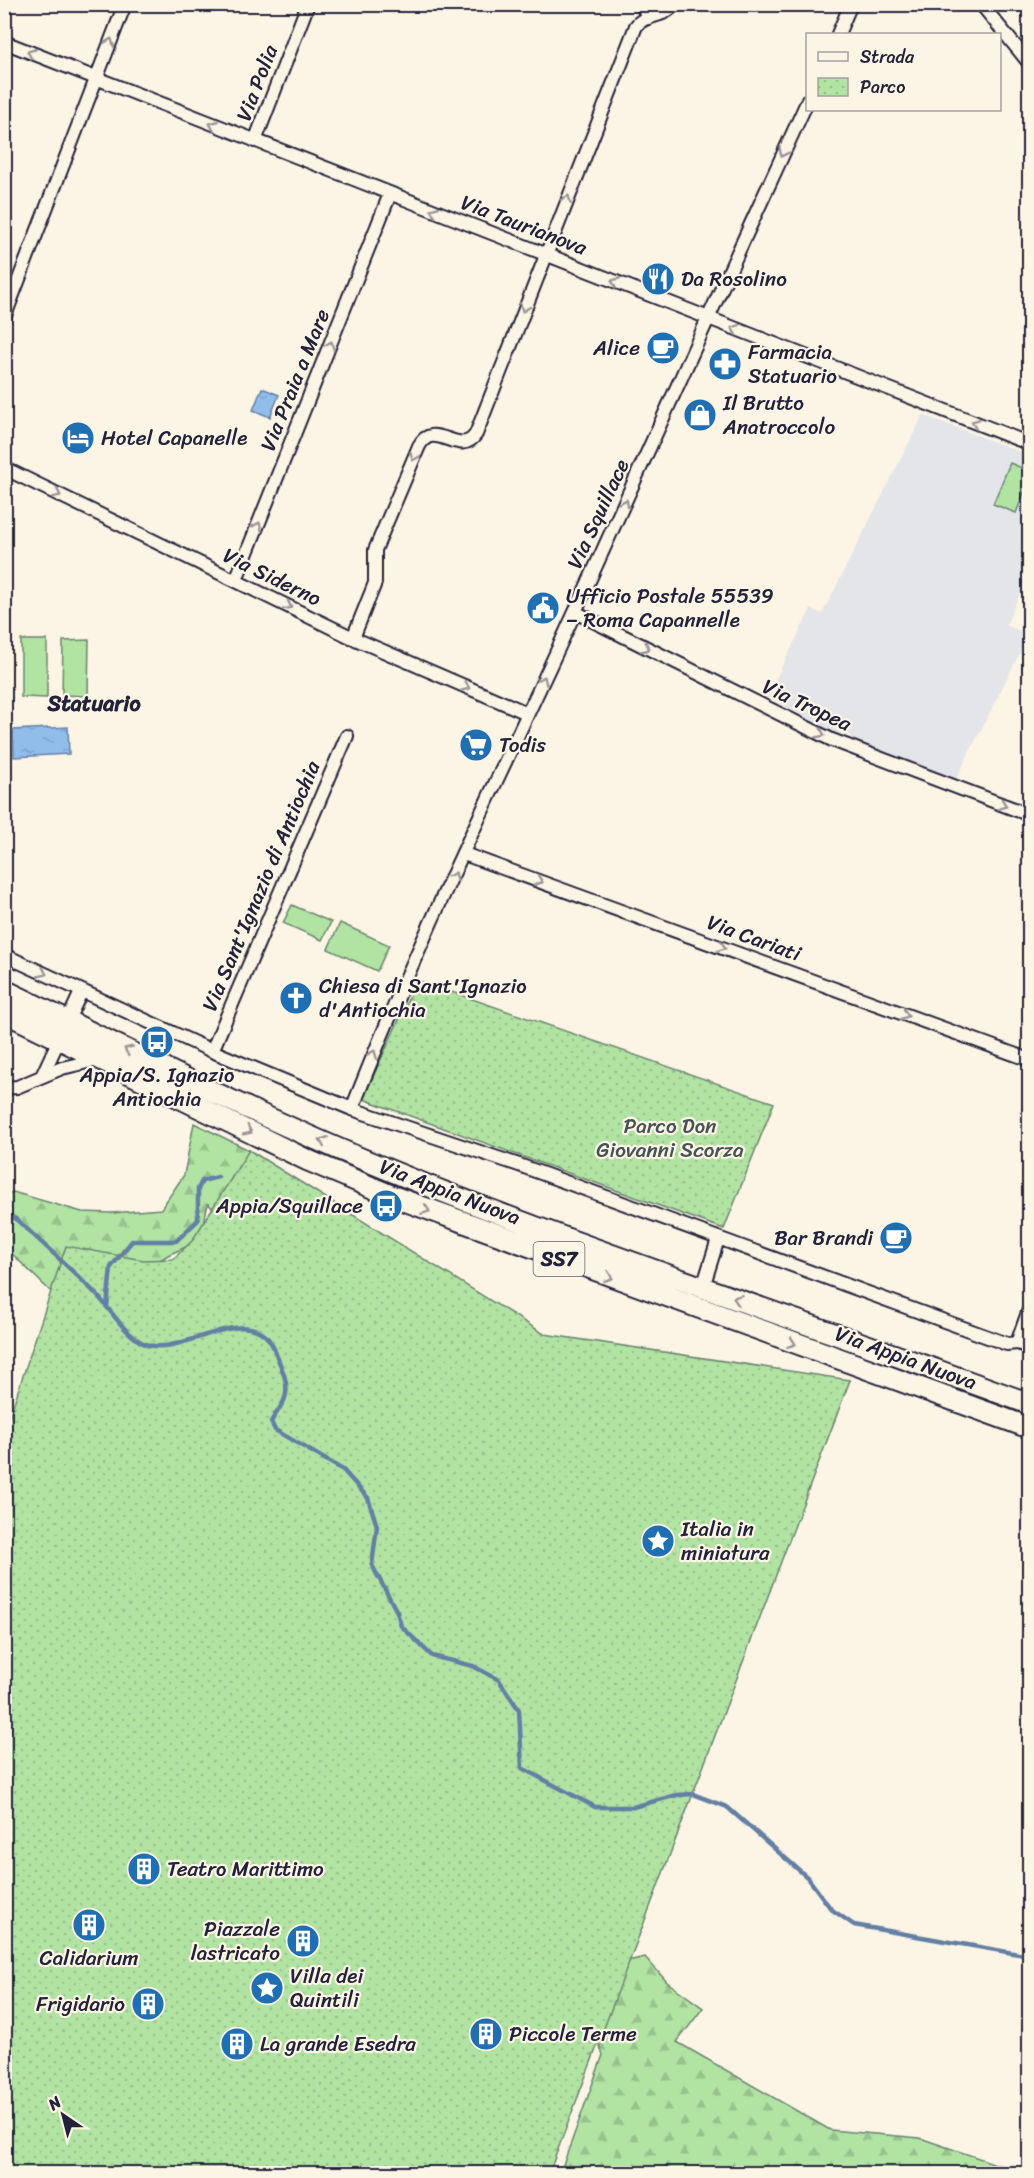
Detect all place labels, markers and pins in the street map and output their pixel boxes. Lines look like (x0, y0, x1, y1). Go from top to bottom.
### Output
place label: Da Rosolino (681, 260, 787, 298)
restaurant icon: Da Rosolino (640, 261, 676, 297)
place label: Alice (592, 329, 640, 367)
cafe icon: Alice (645, 330, 681, 366)
place label: Farmacia Statuario (748, 333, 837, 395)
pharmacy icon: Farmacia Statuario (707, 346, 743, 382)
place label: Il Brutto Anatroccolo (722, 384, 835, 446)
shop icon: Il Brutto Anatroccolo (682, 397, 718, 433)
place label: Hotel Capanelle (101, 419, 247, 457)
hotel icon: Hotel Capanelle (60, 420, 96, 456)
place label: Ufficio Postale 55539 – Roma Capannelle (566, 577, 774, 639)
public building icon: Ufficio Postale 55539 – Roma Capannelle (525, 590, 561, 626)
place label: Todis (499, 726, 546, 764)
supermarket icon: Todis (458, 727, 494, 763)
place label: Chiesa di Sant'Ignazio d'Antiochia (319, 967, 527, 1029)
church icon: Chiesa di Sant'Ignazio d'Antiochia (278, 980, 314, 1016)
bus stop icon: Appia/S. Ignazio Antiochia (139, 1024, 175, 1060)
place label: Appia/S. Ignazio Antiochia (79, 1056, 234, 1118)
place label: Appia/Squillace (215, 1187, 363, 1225)
bus stop icon: Appia/Squillace (368, 1188, 404, 1224)
place label: Bar Brandi (774, 1219, 874, 1257)
cafe icon: Bar Brandi (878, 1220, 914, 1256)
place label: Italia in miniatura (680, 1510, 770, 1572)
place icon: Italia in miniatura (640, 1523, 676, 1559)
place label: Teatro Marittimo (167, 1850, 324, 1888)
building icon: Teatro Marittimo (126, 1851, 162, 1887)
building icon: Calidarium (71, 1907, 107, 1943)
place label: Piazzale lastricato (191, 1910, 280, 1972)
building icon: Piazzale lastricato (285, 1923, 321, 1959)
place label: Calidarium (40, 1939, 138, 1977)
place label: Villa dei Quintili (290, 1957, 364, 2019)
place icon: Villa dei Quintili (249, 1970, 285, 2006)
place label: Frigidario (36, 1985, 125, 2023)
building icon: Frigidario (130, 1986, 166, 2022)
place label: Piccole Terme (509, 2015, 637, 2053)
building icon: Piccole Terme (468, 2016, 504, 2052)
place label: La grande Esedra (260, 2025, 416, 2063)
building icon: La grande Esedra (219, 2026, 255, 2062)

